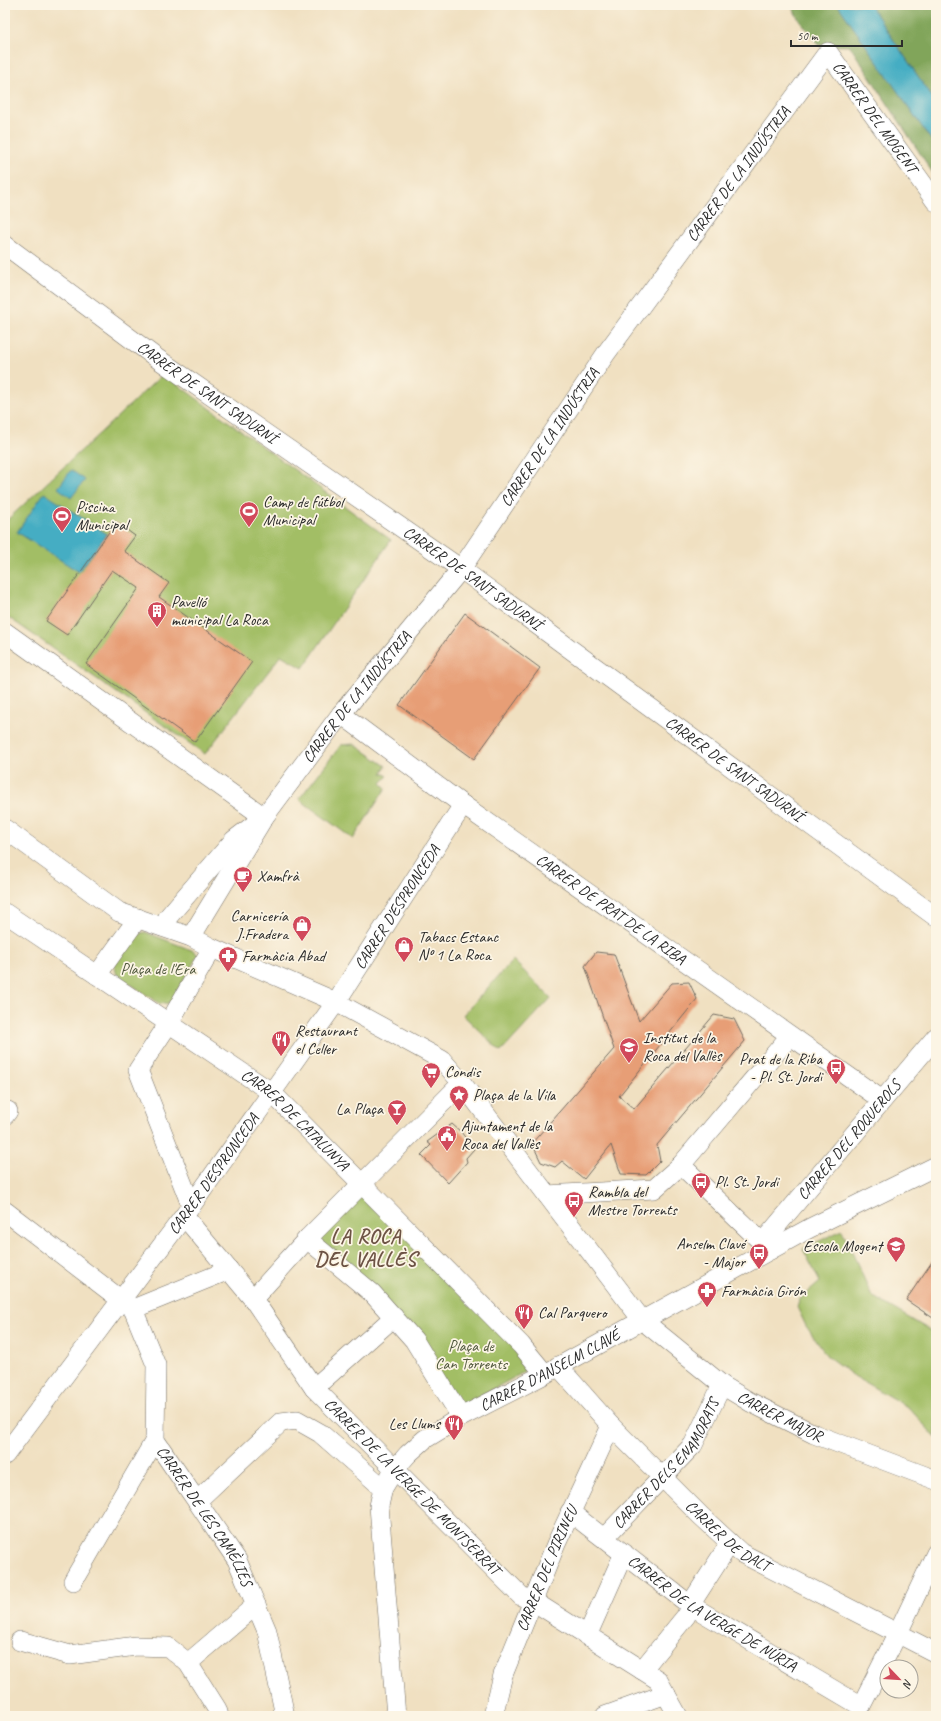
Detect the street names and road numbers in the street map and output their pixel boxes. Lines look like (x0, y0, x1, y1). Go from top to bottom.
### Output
street label: CARRER DEL MOGENT (828, 58, 924, 180)
street label: CARRER DE LA INDÚSTRIA (682, 102, 795, 245)
street label: CARRER DE SANT SADURNÍ (133, 337, 283, 450)
street label: CARRER DE LA INDÚSTRIA (496, 363, 604, 510)
street label: CARRER DE SANT SADURNÍ (399, 522, 548, 637)
street label: CARRER DE LA INDÚSTRIA (298, 627, 416, 767)
street label: CARRER DE SANT SADURNÍ (662, 712, 810, 828)
street label: CARRER D'ESPRONCEDA (350, 841, 445, 973)
street label: CARRER DE PRAT DE LA RIBA (532, 849, 690, 969)
street label: CARRER DE CATALUNYA (237, 1065, 354, 1176)
street label: CARRER DEL ROQUEROLS (793, 1074, 907, 1204)
street label: CARRER D'ESPRONCEDA (164, 1109, 264, 1238)
street label: CARRER D'ANSELM CLAVÉ (477, 1323, 626, 1416)
street label: CARRER MAJOR (734, 1387, 827, 1447)
street label: CARRER DELS ENAMORATS (608, 1393, 725, 1533)
street label: CARRER DE LA VERGE DE MONTSERRAT (320, 1394, 507, 1582)
street label: CARRER DE LES CAMÈLIES (152, 1442, 258, 1591)
street label: CARRER DE DALT (681, 1496, 776, 1578)
street label: CARRER DEL PIRINEU (512, 1500, 583, 1634)
street label: CARRER DE LA VERGE DE NÚRIA (624, 1551, 801, 1676)

